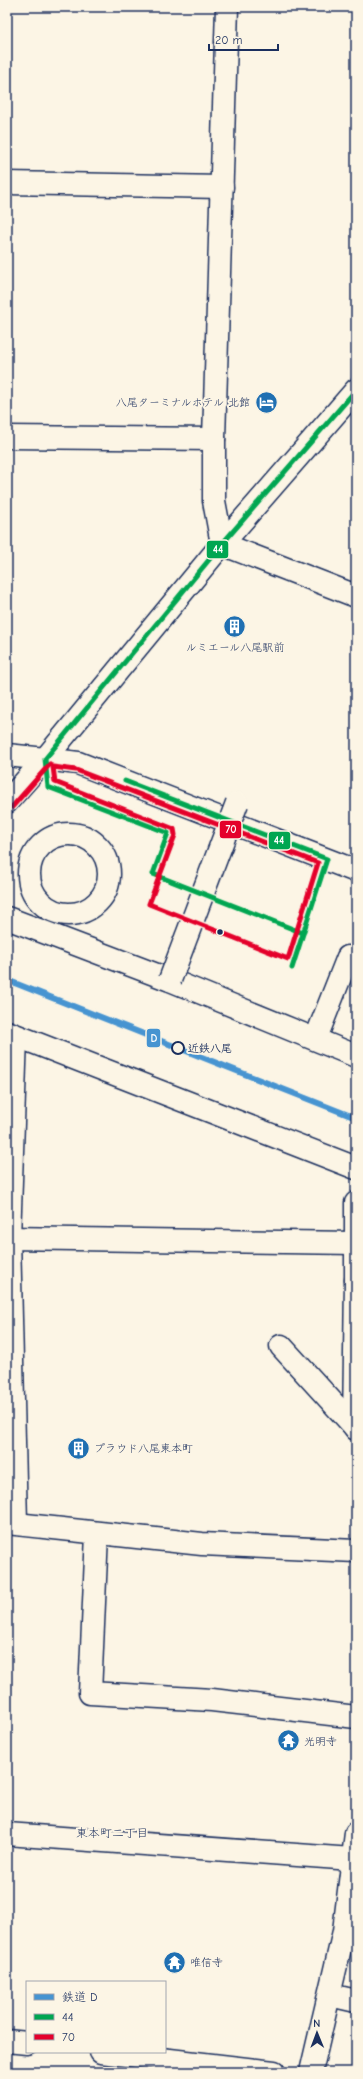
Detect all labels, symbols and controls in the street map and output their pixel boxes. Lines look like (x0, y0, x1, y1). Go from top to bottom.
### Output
scale bar (209, 26, 278, 52)
text: 20 m (215, 33, 243, 47)
hotel icon: 八尾ターミナルホテル 北館 (253, 389, 279, 415)
place label: 八尾ターミナルホテル 北館 (116, 396, 250, 409)
line badge: 44 (206, 540, 229, 559)
text: 44 (213, 543, 223, 556)
building icon: ルミエール八尾駅前 (222, 614, 248, 640)
place label: ルミエール八尾駅前 (186, 641, 284, 654)
line badge: 70 (219, 820, 242, 839)
text: 70 (225, 823, 237, 836)
line badge: 44 (268, 831, 291, 850)
text: 44 (274, 834, 284, 847)
unlabelled marker (215, 927, 225, 937)
line badge: D (146, 1028, 161, 1048)
text: D (151, 1032, 158, 1045)
marker: 近鉄八尾 (171, 1041, 185, 1055)
place label: 近鉄八尾 (188, 1042, 232, 1055)
building icon: プラウド八尾東本町 (65, 1435, 91, 1461)
place label: プラウド八尾東本町 (94, 1442, 193, 1455)
temple icon: 光明寺 (276, 1728, 302, 1754)
place label: 光明寺 (304, 1735, 337, 1748)
district label: 東本町二丁目 (76, 1826, 148, 1840)
temple icon: 唯信寺 (162, 1949, 188, 1975)
place label: 唯信寺 (190, 1956, 223, 1969)
legend (26, 1981, 166, 2053)
text: 鉄道 D (62, 1990, 98, 2004)
text: 44 (62, 2010, 74, 2024)
north arrow (297, 2013, 337, 2053)
text: N (313, 2017, 321, 2030)
text: 70 (62, 2030, 75, 2044)

